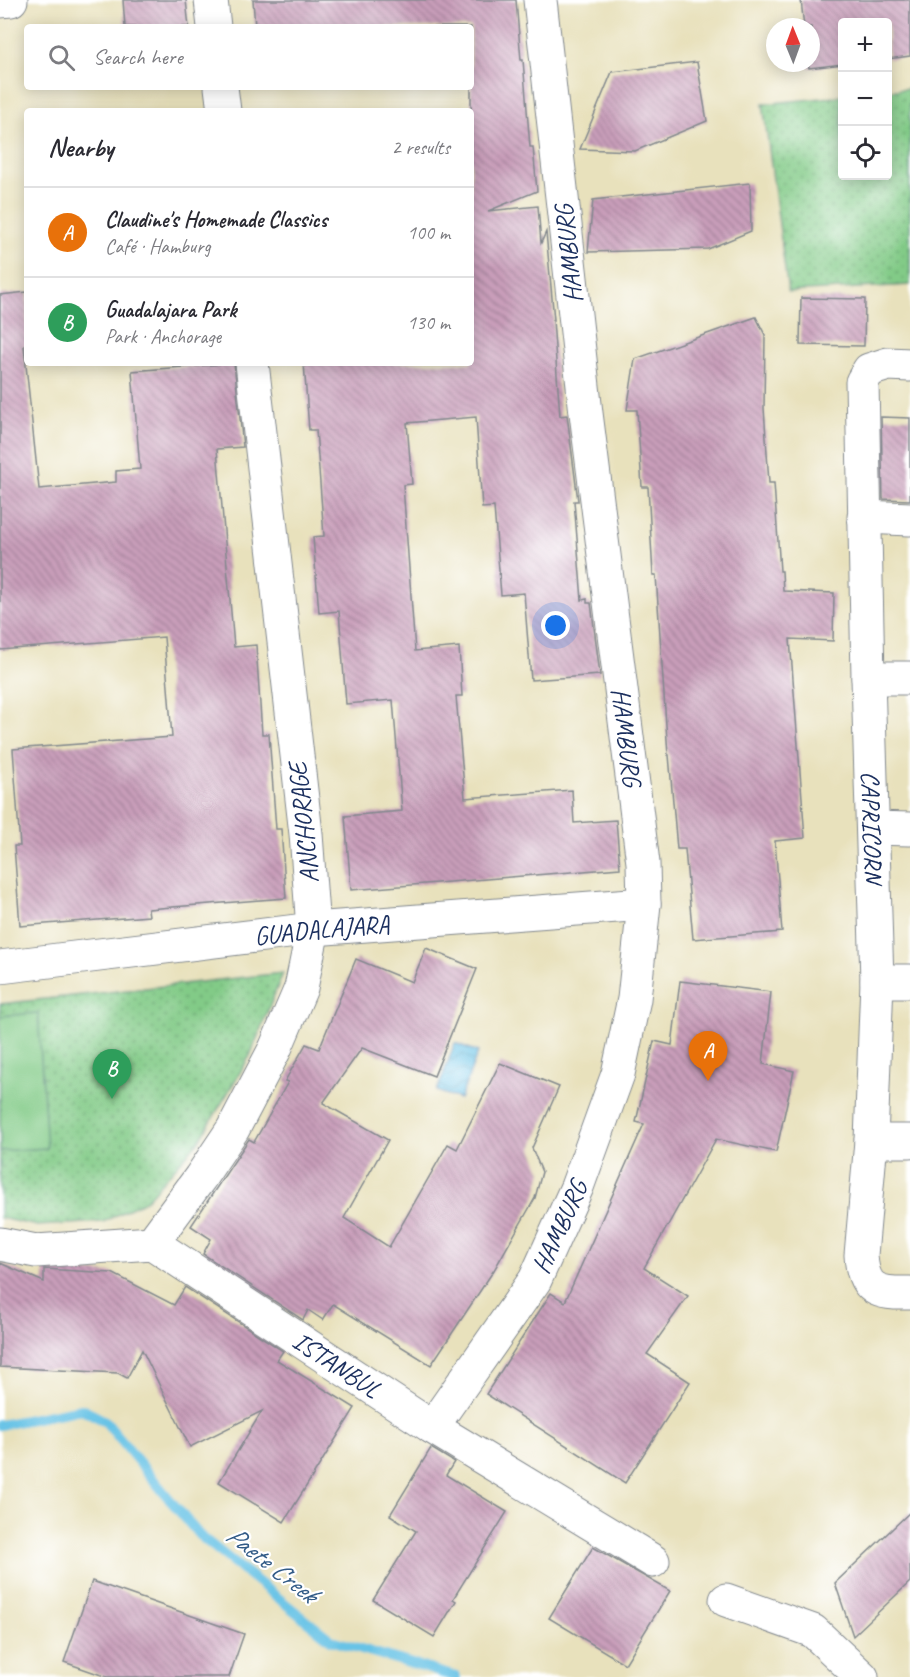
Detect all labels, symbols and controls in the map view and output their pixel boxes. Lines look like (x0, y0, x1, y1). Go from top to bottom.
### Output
north arrow (766, 18, 820, 72)
map controls (838, 18, 892, 180)
button: + (838, 18, 892, 72)
search box (24, 24, 474, 90)
icon: search (45, 41, 78, 74)
text: Search here (93, 43, 183, 71)
button: − (838, 72, 892, 126)
button: locate (838, 126, 892, 180)
text: Nearby (48, 131, 113, 164)
text: 2 results (391, 135, 450, 160)
street label: HAMBURG (547, 200, 590, 305)
text: Claudine's Homemade Classics (105, 206, 327, 234)
text: A (62, 220, 73, 245)
text: 100 m (407, 220, 450, 245)
text: Café · Hamburg (105, 234, 211, 259)
text: Guadalajara Park (105, 296, 236, 324)
text: B (62, 310, 73, 335)
text: 130 m (407, 310, 450, 335)
text: Park · Anchorage (105, 324, 221, 349)
your location (541, 611, 570, 640)
street label: HAMBURG (604, 686, 649, 791)
street label: ANCHORAGE (280, 758, 326, 885)
street label: CAPRICORN (854, 770, 890, 888)
street label: GUADALAJARA (252, 907, 392, 953)
pin: A (688, 1032, 728, 1081)
pin: B (92, 1050, 132, 1099)
street label: HAMBURG (524, 1172, 596, 1279)
street label: ISTANBUL (286, 1324, 387, 1406)
water label: Paete Creek (220, 1518, 328, 1613)

